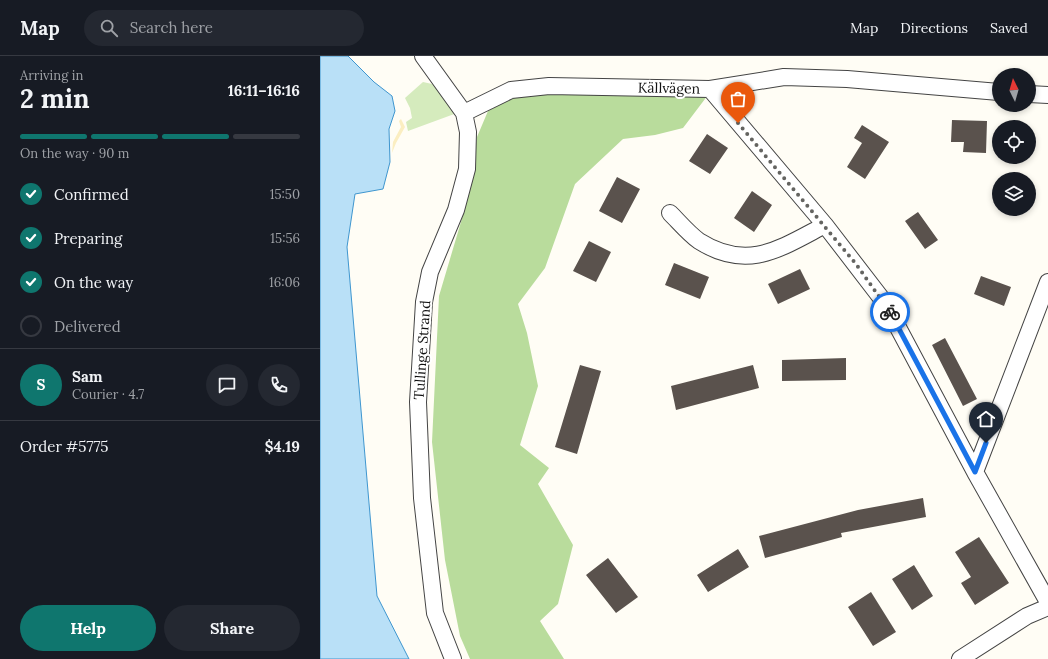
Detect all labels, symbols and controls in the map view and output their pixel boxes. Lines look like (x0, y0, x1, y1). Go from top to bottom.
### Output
search box (84, 10, 364, 46)
text: Map (20, 16, 60, 40)
icon: search (98, 17, 120, 39)
text: Search here (130, 18, 213, 37)
text: Map (850, 19, 878, 37)
text: Directions (900, 19, 968, 37)
text: Saved (990, 19, 1028, 37)
text: Arriving in (20, 67, 83, 84)
north arrow (992, 68, 1036, 112)
map controls (992, 68, 1036, 216)
street label: Källvägen (638, 78, 701, 98)
text: 16:11–16:16 (228, 81, 300, 100)
text: 2 min (20, 82, 90, 115)
pin (721, 82, 755, 123)
icon: bag (727, 88, 749, 110)
button: locate (992, 120, 1036, 164)
text: On the way · 90 m (20, 145, 129, 162)
button: layers (992, 172, 1036, 216)
icon: check (20, 183, 42, 205)
text: Confirmed (54, 185, 129, 204)
text: 15:50 (270, 186, 300, 203)
icon: check (20, 227, 42, 249)
text: Preparing (54, 229, 122, 248)
text: 15:56 (270, 230, 300, 247)
icon: check (20, 271, 42, 293)
text: On the way (54, 273, 133, 292)
text: 16:06 (269, 274, 300, 291)
courier (870, 292, 910, 332)
street label: Tullinge Strand (410, 300, 434, 400)
icon: bike (879, 301, 901, 323)
text: Delivered (54, 317, 121, 336)
button: chat (206, 364, 248, 406)
button: phone (258, 364, 300, 406)
text: Sam (72, 367, 103, 386)
text: S (37, 375, 45, 394)
text: Courier · 4.7 (72, 386, 144, 403)
pin (969, 402, 1003, 443)
icon: home (975, 408, 997, 430)
text: Order #5775 (20, 437, 108, 456)
text: $4.19 (265, 437, 300, 456)
button: Help (20, 605, 156, 651)
button: Share (164, 605, 300, 651)

